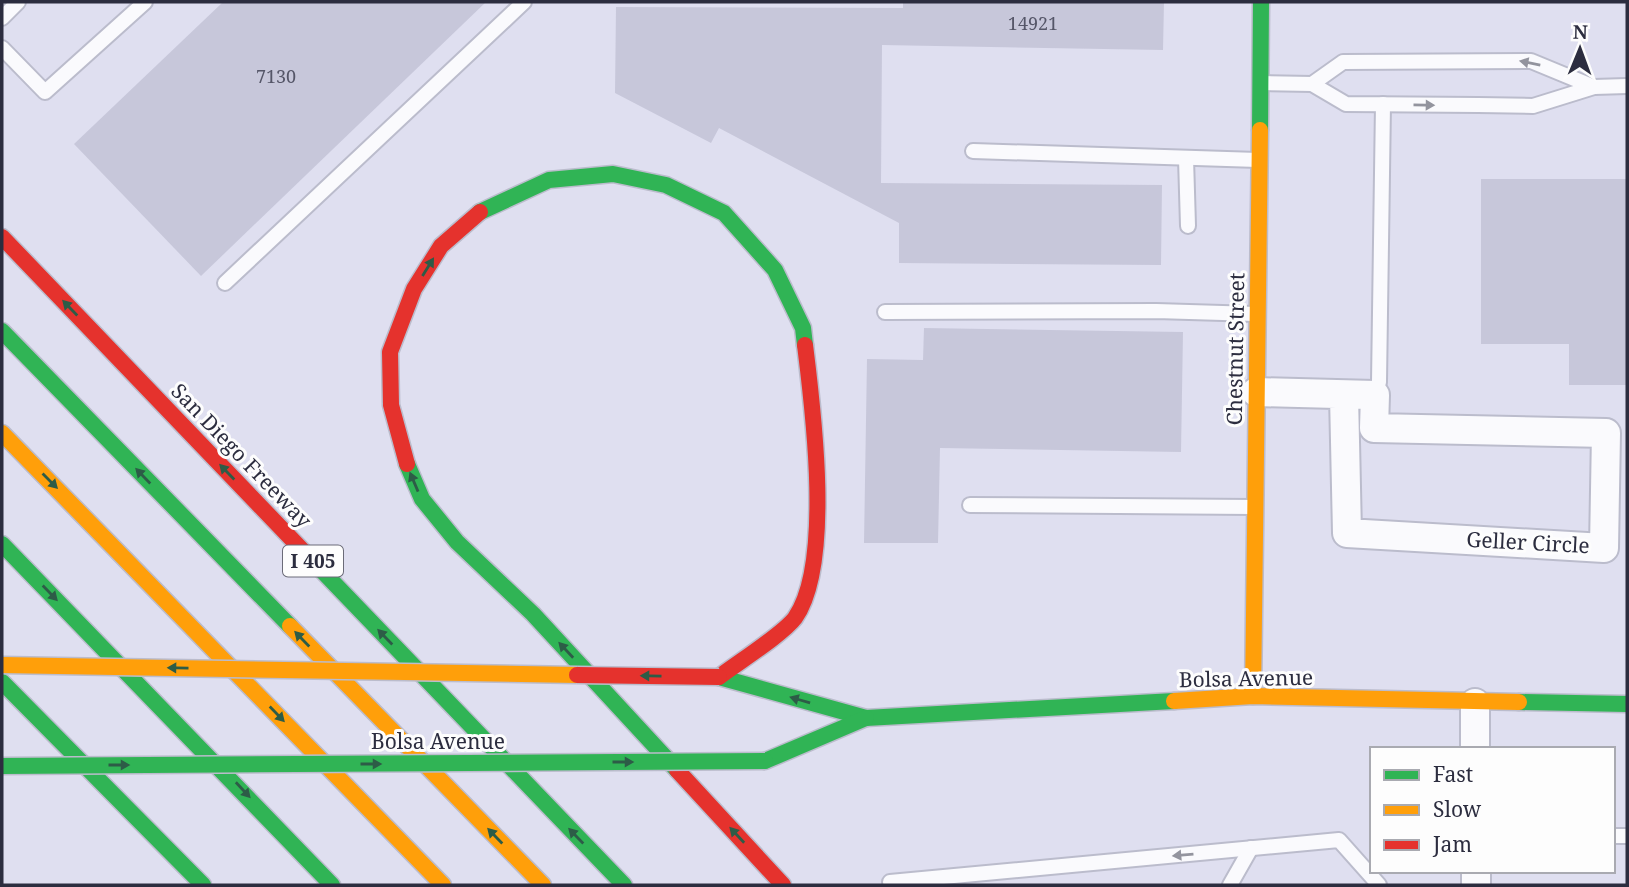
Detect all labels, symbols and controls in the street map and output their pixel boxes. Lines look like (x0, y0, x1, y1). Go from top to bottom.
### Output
house number: 14921 (1008, 11, 1058, 35)
north arrow (1545, 14, 1615, 84)
text: N (1573, 19, 1588, 45)
one-way arrow (1519, 58, 1541, 69)
house number: 7130 (256, 64, 296, 88)
one-way arrow (1413, 99, 1435, 111)
one-way arrow (422, 257, 435, 276)
street label: Chestnut Street (1220, 272, 1250, 426)
one-way arrow (62, 300, 78, 317)
street label: San Diego Freeway (165, 377, 318, 534)
one-way arrow (219, 464, 236, 481)
one-way arrow (135, 468, 151, 485)
one-way arrow (409, 471, 420, 492)
one-way arrow (41, 472, 57, 489)
street label: Geller Circle (1466, 525, 1590, 559)
road number: I 405 (283, 546, 343, 576)
one-way arrow (41, 584, 58, 601)
one-way arrow (376, 628, 393, 645)
one-way arrow (293, 630, 310, 647)
one-way arrow (558, 642, 574, 659)
one-way arrow (167, 662, 189, 674)
street label: Bolsa Avenue (1179, 663, 1313, 693)
one-way arrow (639, 670, 661, 682)
one-way arrow (789, 694, 811, 705)
one-way arrow (269, 705, 285, 722)
street label: Bolsa Avenue (371, 727, 505, 755)
legend (1370, 747, 1615, 873)
one-way arrow (612, 756, 634, 768)
one-way arrow (360, 758, 382, 770)
one-way arrow (108, 759, 130, 771)
text: Fast (1433, 760, 1473, 788)
one-way arrow (235, 781, 251, 799)
text: Slow (1433, 795, 1482, 823)
one-way arrow (729, 827, 745, 844)
one-way arrow (569, 828, 585, 845)
one-way arrow (487, 829, 504, 845)
text: Jam (1432, 830, 1472, 858)
one-way arrow (1172, 849, 1194, 860)

